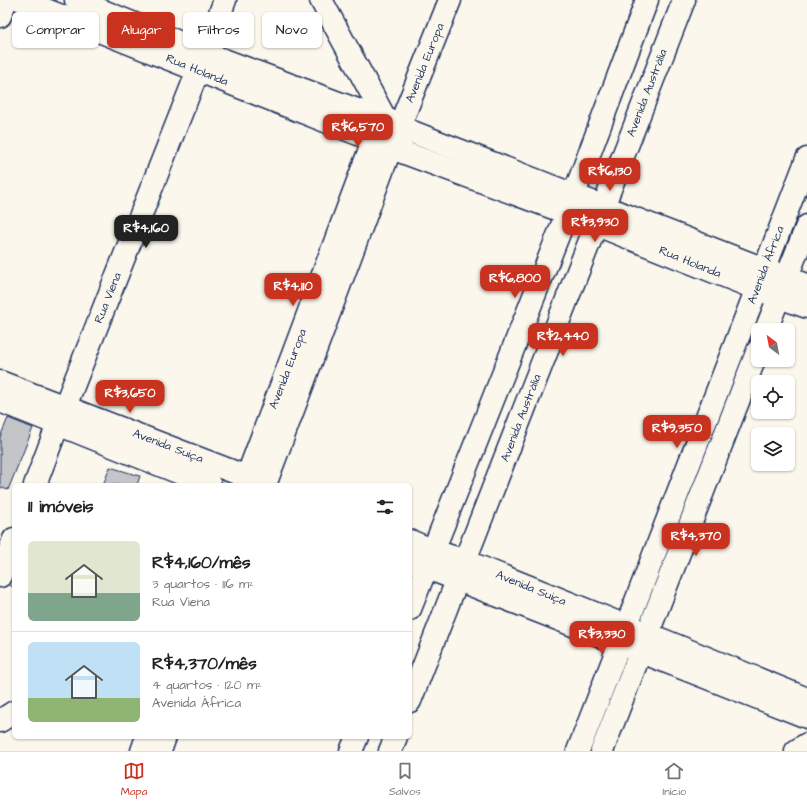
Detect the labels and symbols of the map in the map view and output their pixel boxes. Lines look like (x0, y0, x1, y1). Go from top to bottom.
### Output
street label: Avenida Europa (401, 21, 449, 105)
street label: Avenida Austrália (622, 47, 672, 139)
street label: Rua Holanda (163, 50, 231, 90)
pin: R$6,570 (321, 114, 395, 148)
pin: R$6,130 (573, 158, 647, 192)
pin: R$3,930 (558, 209, 632, 243)
pin: R$4,160 (109, 215, 183, 249)
street label: Avenida África (743, 224, 789, 306)
street label: Rua Holanda (656, 242, 724, 282)
pin: R$6,800 (478, 265, 552, 299)
street label: Rua Viena (90, 270, 126, 326)
pin: R$4,110 (256, 273, 330, 307)
pin: R$2,440 (526, 323, 600, 357)
north arrow (751, 323, 795, 367)
street label: Avenida Europa (265, 326, 311, 412)
street label: Avenida Austrália (496, 372, 546, 464)
pin: R$3,650 (93, 380, 167, 414)
pin: R$9,350 (640, 415, 714, 449)
street label: Avenida Suiça (130, 425, 206, 467)
pin: R$4,370 (659, 523, 733, 557)
street label: Avenida Suiça (493, 566, 569, 610)
pin: R$3,330 (565, 621, 639, 655)

